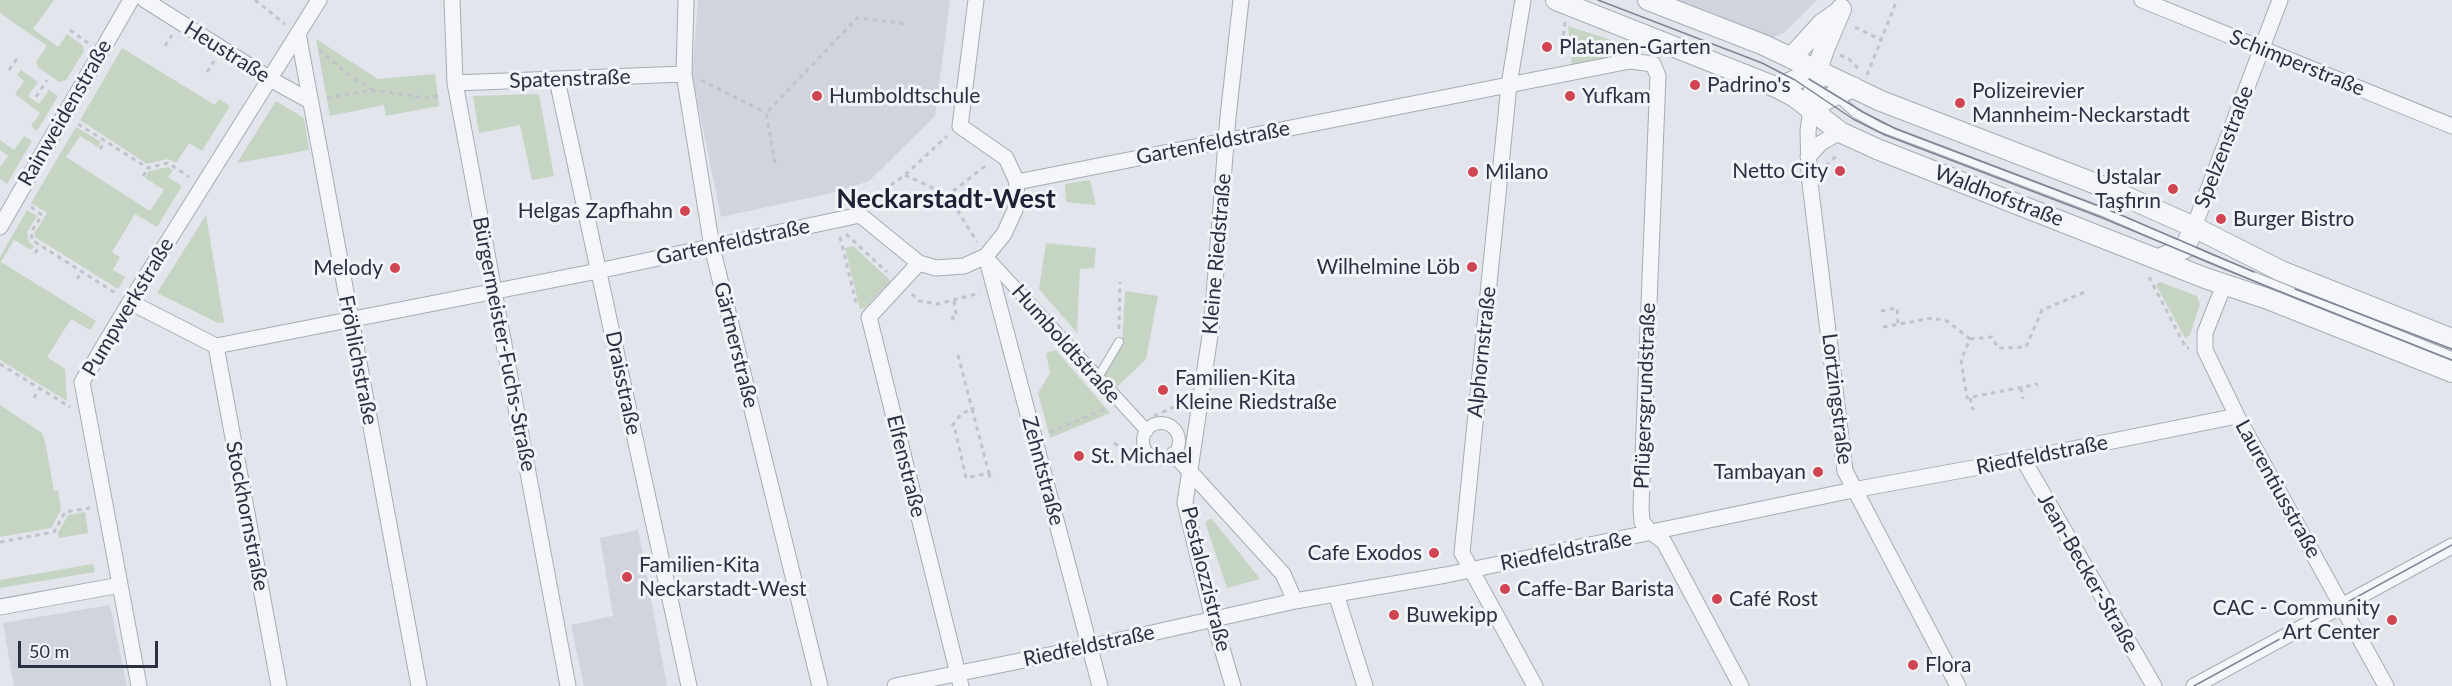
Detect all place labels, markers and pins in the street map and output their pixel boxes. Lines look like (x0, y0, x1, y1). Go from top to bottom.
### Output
place label: Platanen-Garten (1559, 34, 1711, 60)
marker: Platanen-Garten (1540, 40, 1554, 54)
place label: Padrino's (1707, 72, 1791, 98)
marker: Padrino's (1688, 78, 1702, 92)
place label: Polizeirevier Mannheim-Neckarstadt (1972, 78, 2190, 128)
place label: Humboldtschule (829, 83, 980, 109)
place label: Yufkam (1582, 83, 1651, 109)
marker: Humboldtschule (810, 89, 824, 103)
marker: Yufkam (1563, 89, 1577, 103)
marker: Polizeirevier Mannheim-Neckarstadt (1953, 96, 1967, 110)
place label: Netto City (1732, 158, 1828, 184)
place label: Milano (1485, 159, 1548, 185)
marker: Netto City (1833, 164, 1847, 178)
place label: Ustalar Taşfırın (2095, 164, 2161, 214)
marker: Milano (1466, 165, 1480, 179)
marker: Ustalar Taşfırın (2166, 182, 2180, 196)
place label: Helgas Zapfhahn (518, 198, 673, 224)
marker: Helgas Zapfhahn (678, 204, 692, 218)
place label: Burger Bistro (2233, 206, 2354, 232)
marker: Burger Bistro (2214, 212, 2228, 226)
place label: Wilhelmine Löb (1316, 254, 1460, 280)
place label: Melody (313, 255, 383, 281)
marker: Wilhelmine Löb (1465, 260, 1479, 274)
marker: Melody (388, 261, 402, 275)
place label: Familien-Kita Kleine Riedstraße (1175, 365, 1337, 415)
marker: Familien-Kita Kleine Riedstraße (1156, 383, 1170, 397)
place label: St. Michael (1091, 443, 1192, 469)
marker: St. Michael (1072, 449, 1086, 463)
place label: Tambayan (1714, 459, 1806, 485)
marker: Tambayan (1811, 465, 1825, 479)
place label: Cafe Exodos (1307, 540, 1422, 566)
marker: Cafe Exodos (1427, 546, 1441, 560)
place label: Familien-Kita Neckarstadt-West (639, 552, 807, 602)
marker: Familien-Kita Neckarstadt-West (620, 570, 634, 584)
place label: Caffe-Bar Barista (1517, 576, 1674, 602)
marker: Caffe-Bar Barista (1498, 582, 1512, 596)
place label: Café Rost (1729, 586, 1818, 612)
marker: Café Rost (1710, 592, 1724, 606)
place label: CAC - Community Art Center (2212, 595, 2380, 645)
place label: Buwekipp (1406, 602, 1498, 628)
marker: Buwekipp (1387, 608, 1401, 622)
marker: CAC - Community Art Center (2385, 613, 2399, 627)
place label: Flora (1925, 652, 1971, 678)
marker: Flora (1906, 658, 1920, 672)

